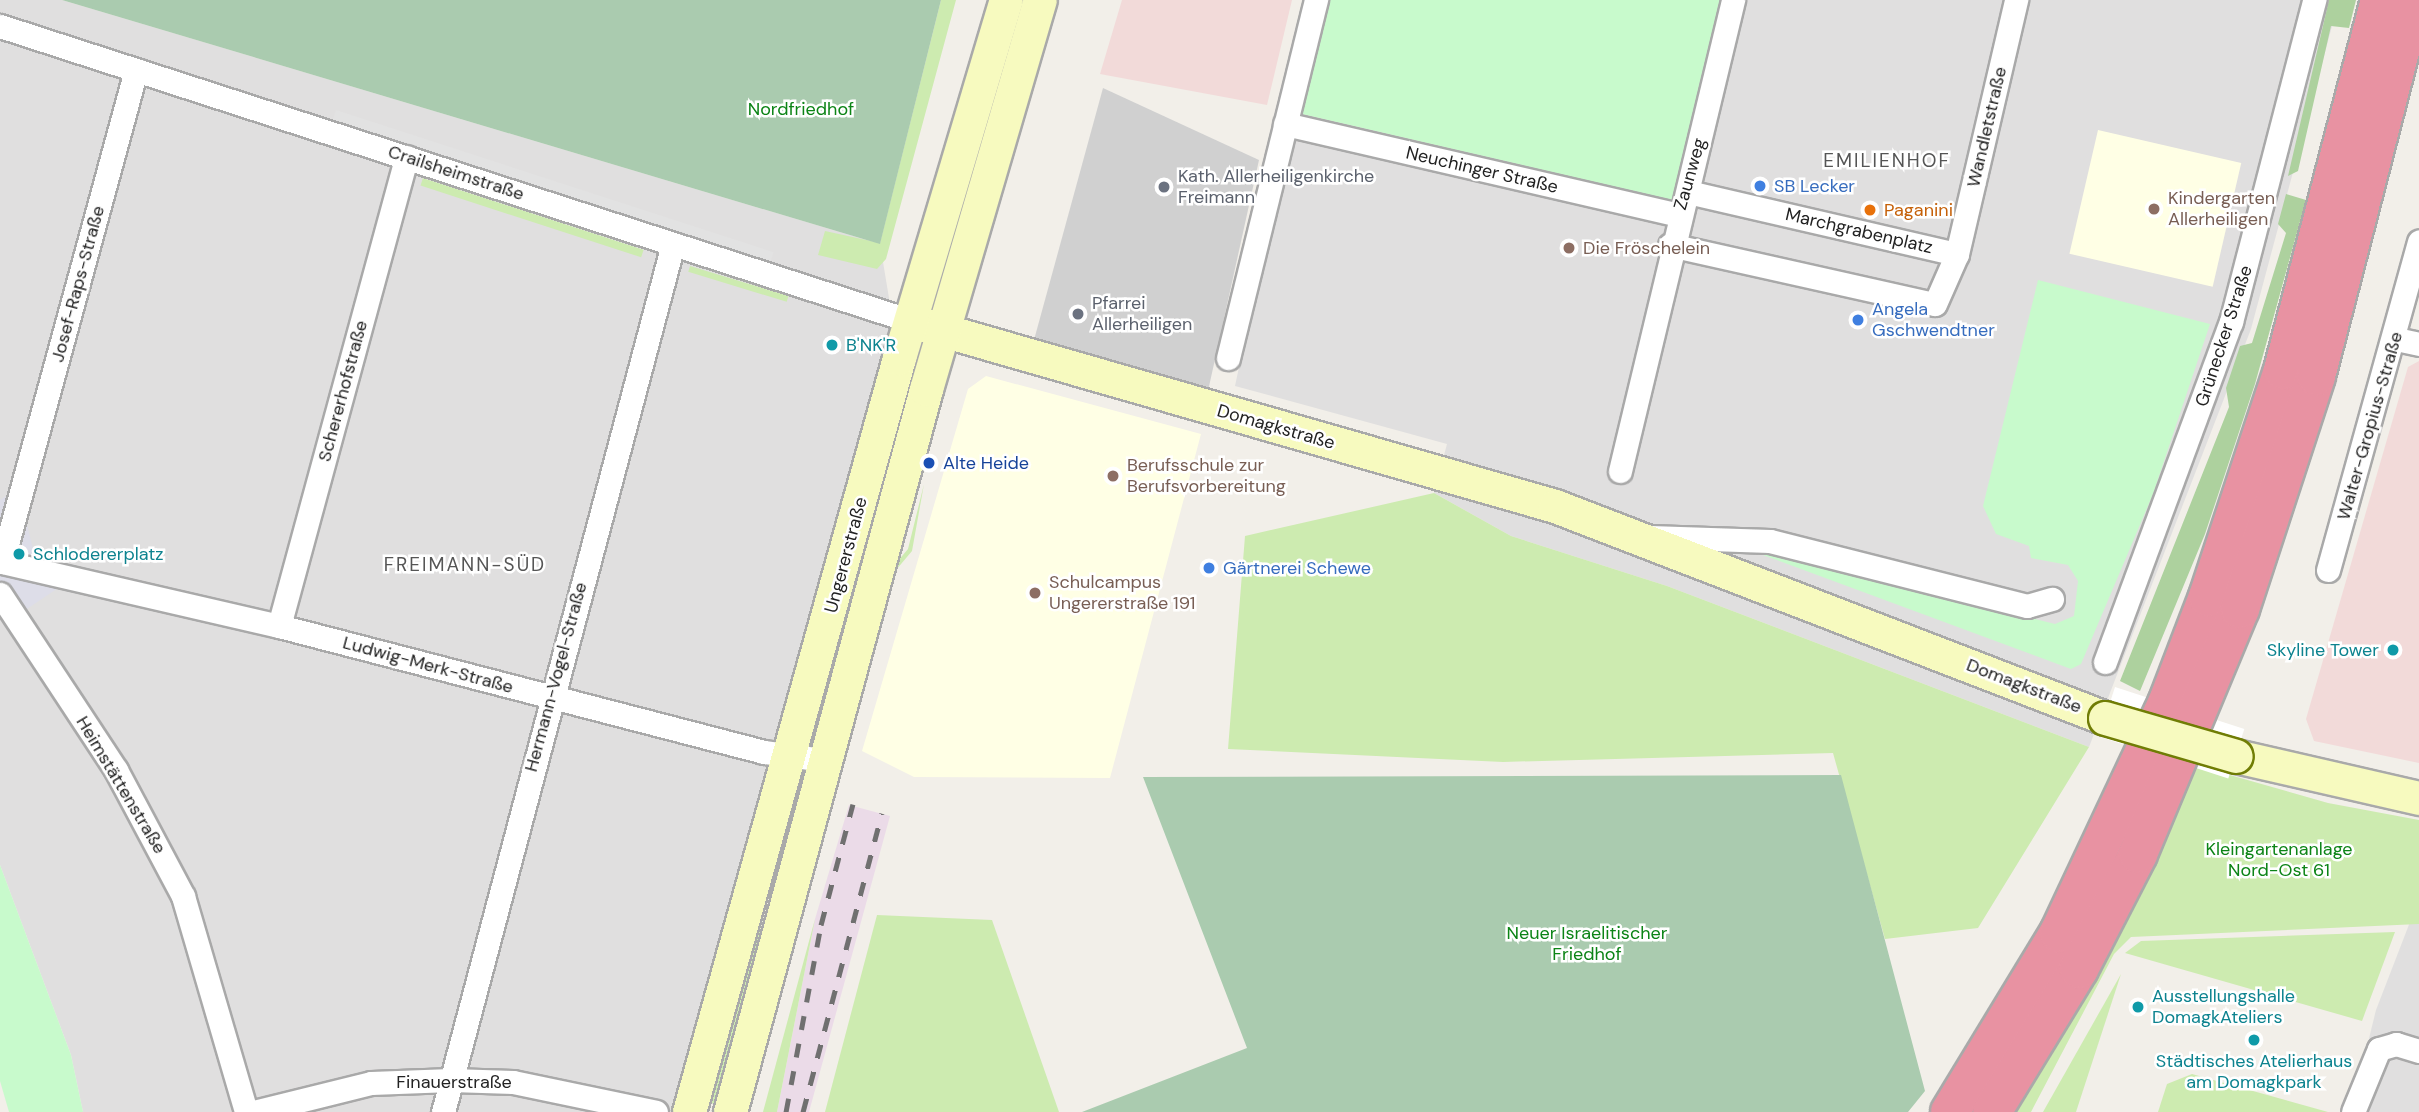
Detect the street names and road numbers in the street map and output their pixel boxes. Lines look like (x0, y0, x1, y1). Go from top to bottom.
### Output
street label: Wandletstraße (1963, 65, 2011, 189)
street label: Zaunweg (1669, 136, 1711, 212)
street label: Crailsheimstraße (385, 141, 527, 205)
street label: Neuchinger Straße (1404, 142, 1560, 198)
street label: Josef-Raps-Straße (47, 203, 109, 365)
street label: Marchgrabenplatz (1783, 204, 1935, 258)
street label: Grünecker Straße (2191, 263, 2257, 409)
street label: Schererhofstraße (314, 318, 372, 464)
street label: Walter-Gropius-Straße (2333, 329, 2407, 523)
street label: Domagkstraße (1215, 400, 1337, 454)
street label: Ungererstraße (820, 495, 872, 615)
street label: Hermann-Vogel-Straße (520, 580, 592, 774)
street label: Ludwig-Merk-Straße (340, 632, 516, 698)
street label: Domagkstraße (1963, 654, 2085, 718)
street label: Heimstättenstraße (71, 712, 171, 858)
street label: Finauerstraße (396, 1071, 512, 1093)

